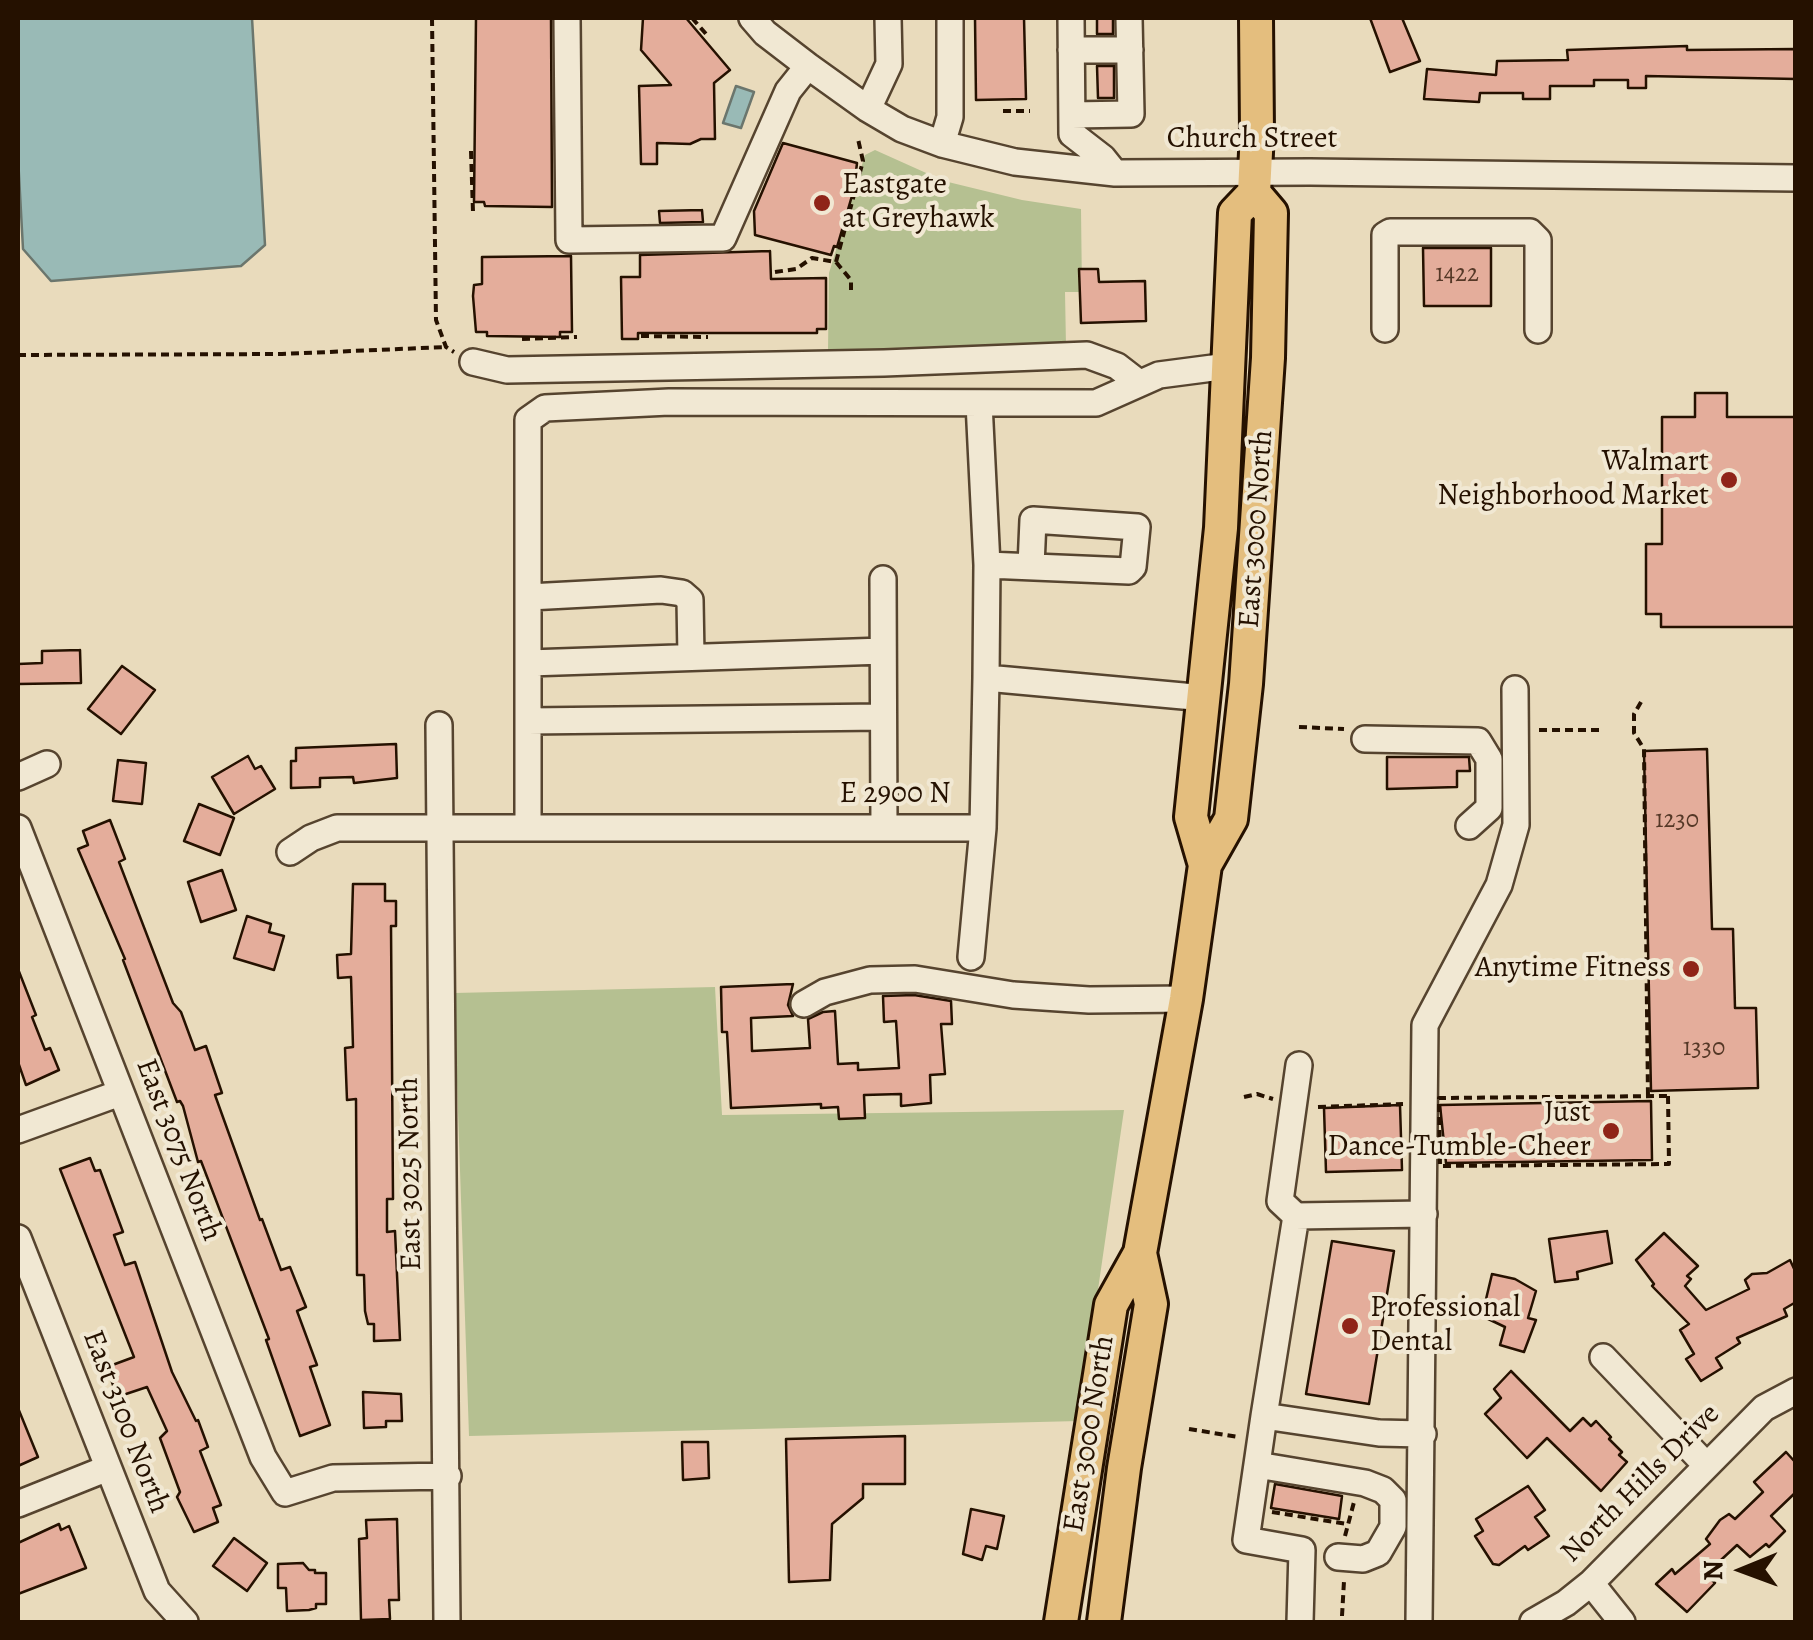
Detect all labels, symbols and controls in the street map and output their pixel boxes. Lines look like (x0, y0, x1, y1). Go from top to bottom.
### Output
street label: Church Street (1167, 122, 1337, 158)
place label: Eastgate at Greyhawk (842, 168, 995, 238)
marker: Eastgate at Greyhawk (811, 192, 833, 214)
house number: 1422 (1435, 260, 1479, 290)
street label: East 3000 North (1232, 429, 1282, 629)
place label: Walmart Neighborhood Market (1437, 445, 1709, 516)
marker: Walmart Neighborhood Market (1718, 469, 1740, 491)
street label: E 2900 N (839, 777, 951, 813)
house number: 1230 (1655, 806, 1699, 836)
place label: Anytime Fitness (1475, 951, 1671, 987)
marker: Anytime Fitness (1680, 958, 1702, 980)
house number: 1330 (1683, 1034, 1725, 1064)
street label: East 3075 North (127, 1054, 229, 1246)
street label: East 3025 North (391, 1077, 431, 1271)
place label: Just Dance-Tumble-Cheer (1327, 1096, 1591, 1166)
marker: Just Dance-Tumble-Cheer (1600, 1120, 1622, 1142)
place label: Professional Dental (1370, 1291, 1520, 1362)
marker: Professional Dental (1339, 1315, 1361, 1337)
street label: East 3100 North (74, 1325, 176, 1519)
street label: East 3000 North (1057, 1333, 1123, 1535)
street label: North Hills Drive (1554, 1397, 1728, 1571)
north arrow (1693, 1520, 1793, 1620)

